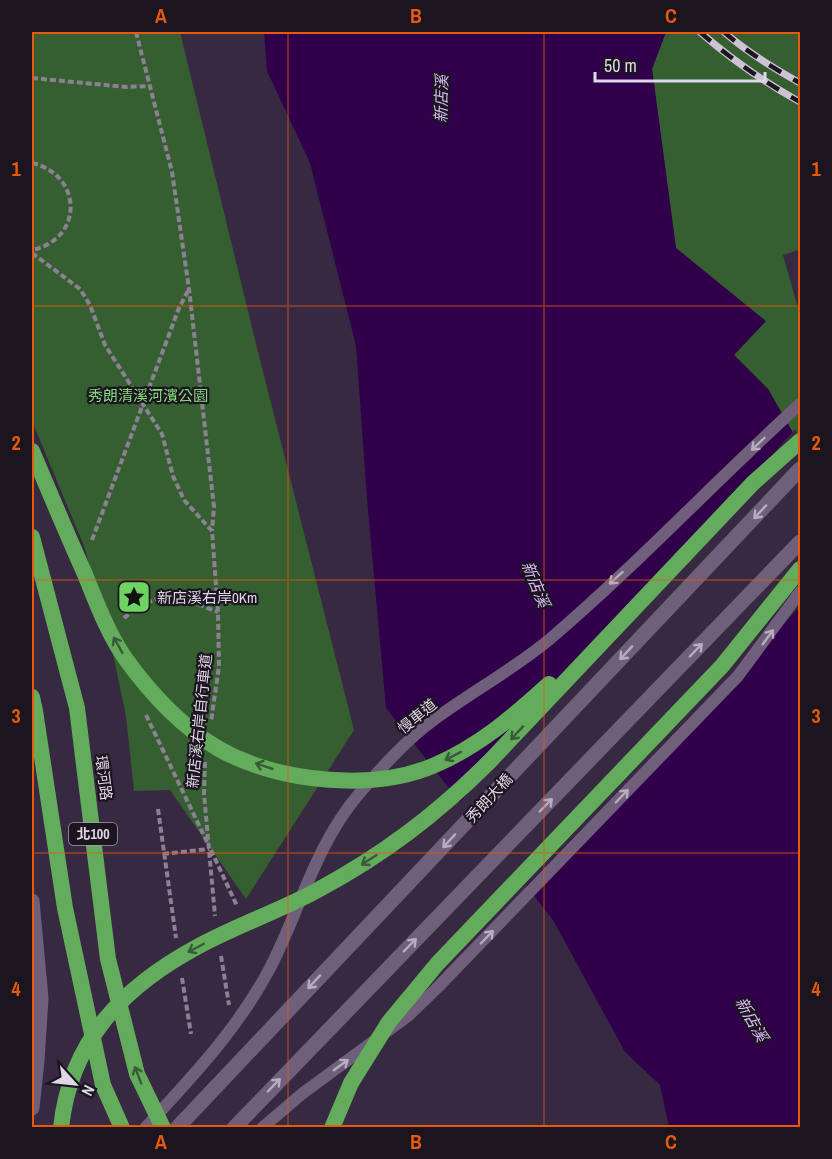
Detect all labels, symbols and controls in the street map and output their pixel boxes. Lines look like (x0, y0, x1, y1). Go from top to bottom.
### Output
text: A (155, 2, 167, 29)
text: B (410, 2, 422, 29)
text: C (665, 2, 677, 29)
scale bar (595, 45, 764, 83)
text: 50 m (604, 53, 637, 78)
water label: 新店溪 (430, 73, 452, 123)
text: 1 (11, 155, 21, 182)
text: 1 (811, 155, 821, 182)
park label: 秀朗清溪河濱公園 (88, 385, 208, 406)
text: 2 (11, 429, 21, 456)
text: 2 (811, 429, 821, 456)
one-way arrow (751, 437, 766, 451)
one-way arrow (753, 504, 767, 519)
water label: 新店溪 (517, 558, 556, 612)
one-way arrow (609, 571, 624, 585)
place icon: 新店溪右岸0Km (116, 579, 152, 615)
place label: 新店溪右岸0Km (157, 587, 257, 608)
one-way arrow (762, 630, 774, 646)
one-way arrow (112, 636, 123, 654)
one-way arrow (688, 643, 702, 658)
one-way arrow (619, 646, 633, 661)
street label: 新店溪右岸自行車道 (182, 653, 216, 789)
street label: 慢車道 (393, 694, 441, 738)
text: 3 (11, 702, 21, 729)
text: 3 (811, 702, 821, 729)
one-way arrow (510, 725, 524, 740)
one-way arrow (445, 751, 463, 762)
street label: 環河路 (91, 754, 117, 802)
one-way arrow (255, 760, 274, 771)
street label: 秀朗大橋 (461, 769, 517, 827)
one-way arrow (615, 789, 629, 804)
one-way arrow (538, 798, 553, 813)
road number: 北100 (69, 823, 117, 845)
one-way arrow (441, 833, 456, 848)
one-way arrow (362, 854, 378, 866)
one-way arrow (480, 929, 494, 944)
one-way arrow (403, 938, 417, 953)
one-way arrow (188, 942, 205, 954)
one-way arrow (308, 974, 322, 989)
text: 4 (11, 975, 21, 1002)
text: 4 (811, 975, 821, 1002)
water label: 新店溪 (731, 993, 774, 1047)
north arrow (45, 1054, 105, 1114)
one-way arrow (333, 1059, 349, 1071)
one-way arrow (132, 1066, 143, 1084)
one-way arrow (267, 1078, 282, 1093)
text: N (76, 1082, 100, 1100)
text: A (155, 1128, 167, 1155)
text: B (410, 1128, 422, 1155)
text: C (665, 1128, 677, 1155)

